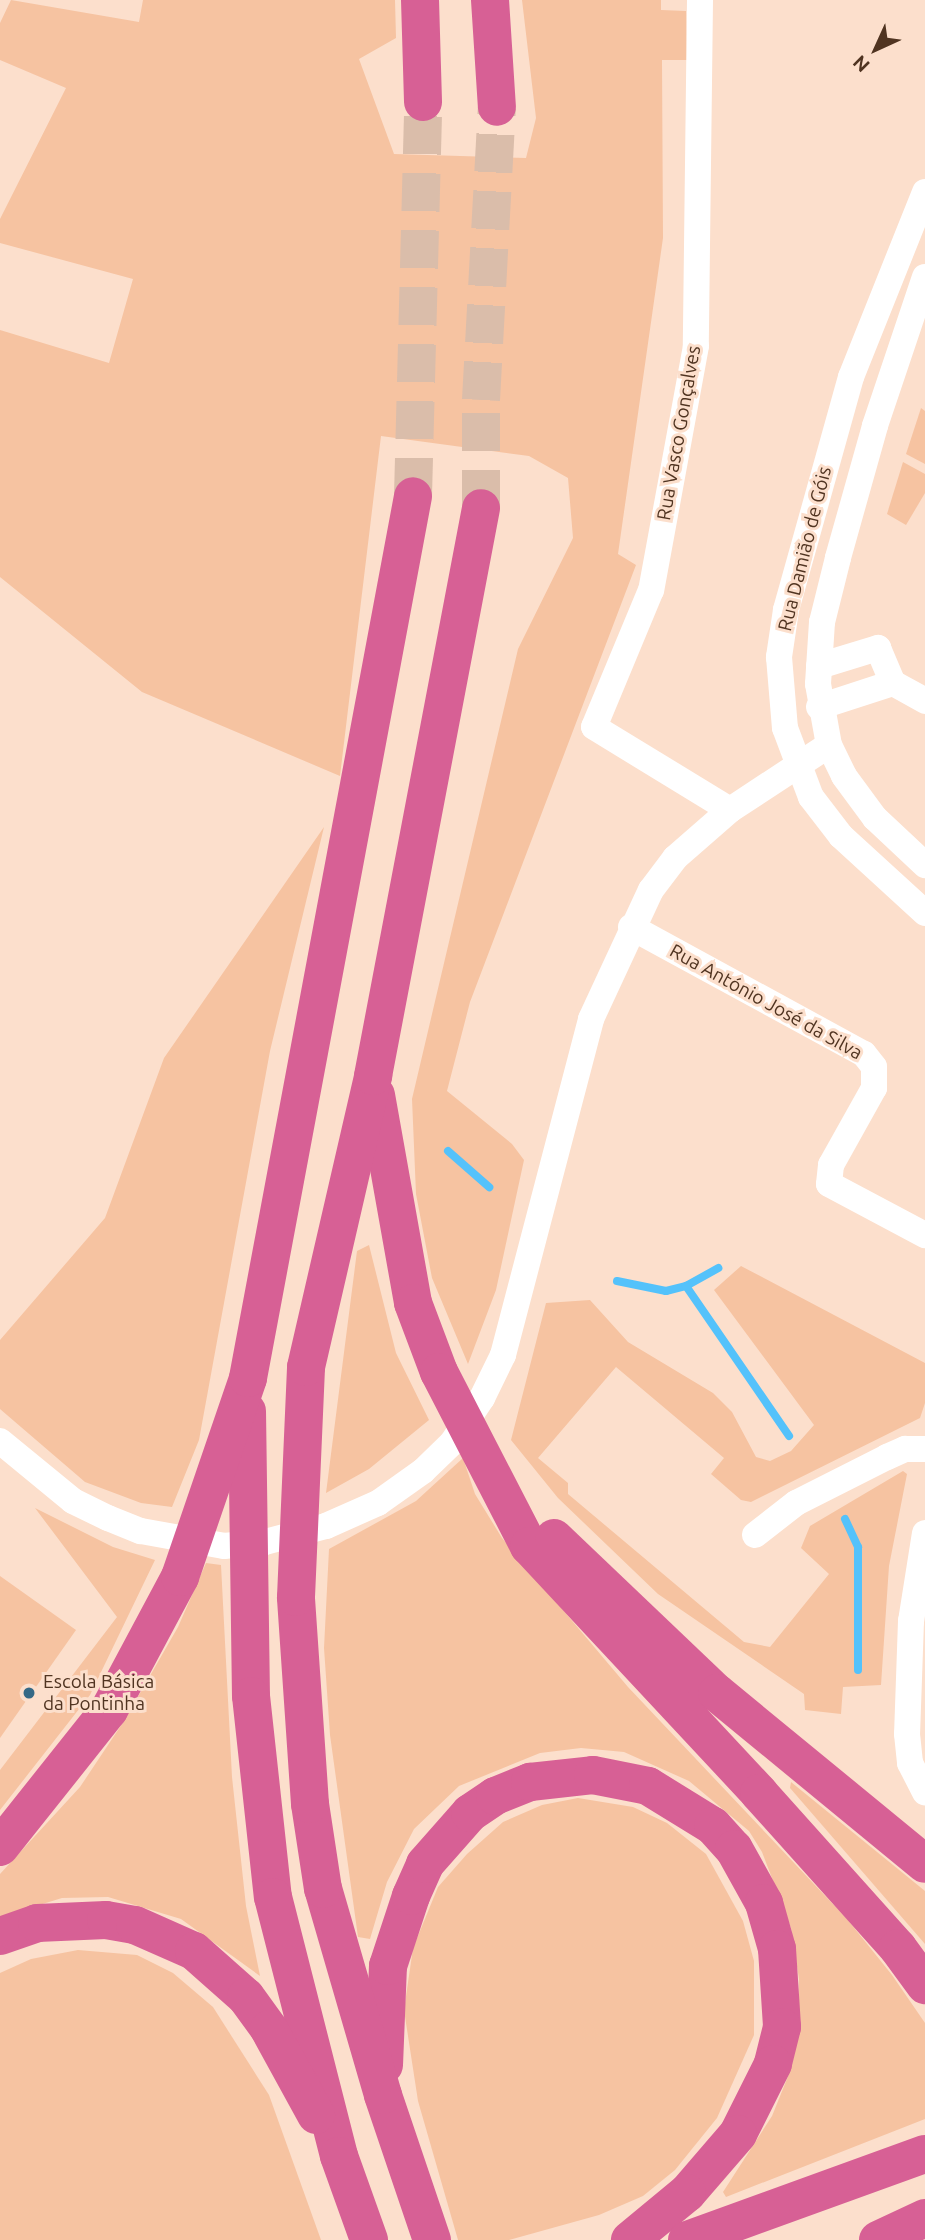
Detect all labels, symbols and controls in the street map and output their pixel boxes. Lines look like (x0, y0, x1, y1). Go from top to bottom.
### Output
north arrow (841, 14, 911, 84)
text: N (848, 51, 874, 77)
street label: Rua Vasco Gonçalves (652, 344, 706, 522)
street label: Rua Damião de Góis (774, 464, 836, 634)
street label: Rua António José da Silva (666, 939, 866, 1065)
place label: Escola Básica da Pontinha (43, 1671, 154, 1715)
marker: Escola Básica da Pontinha (21, 1685, 37, 1701)

